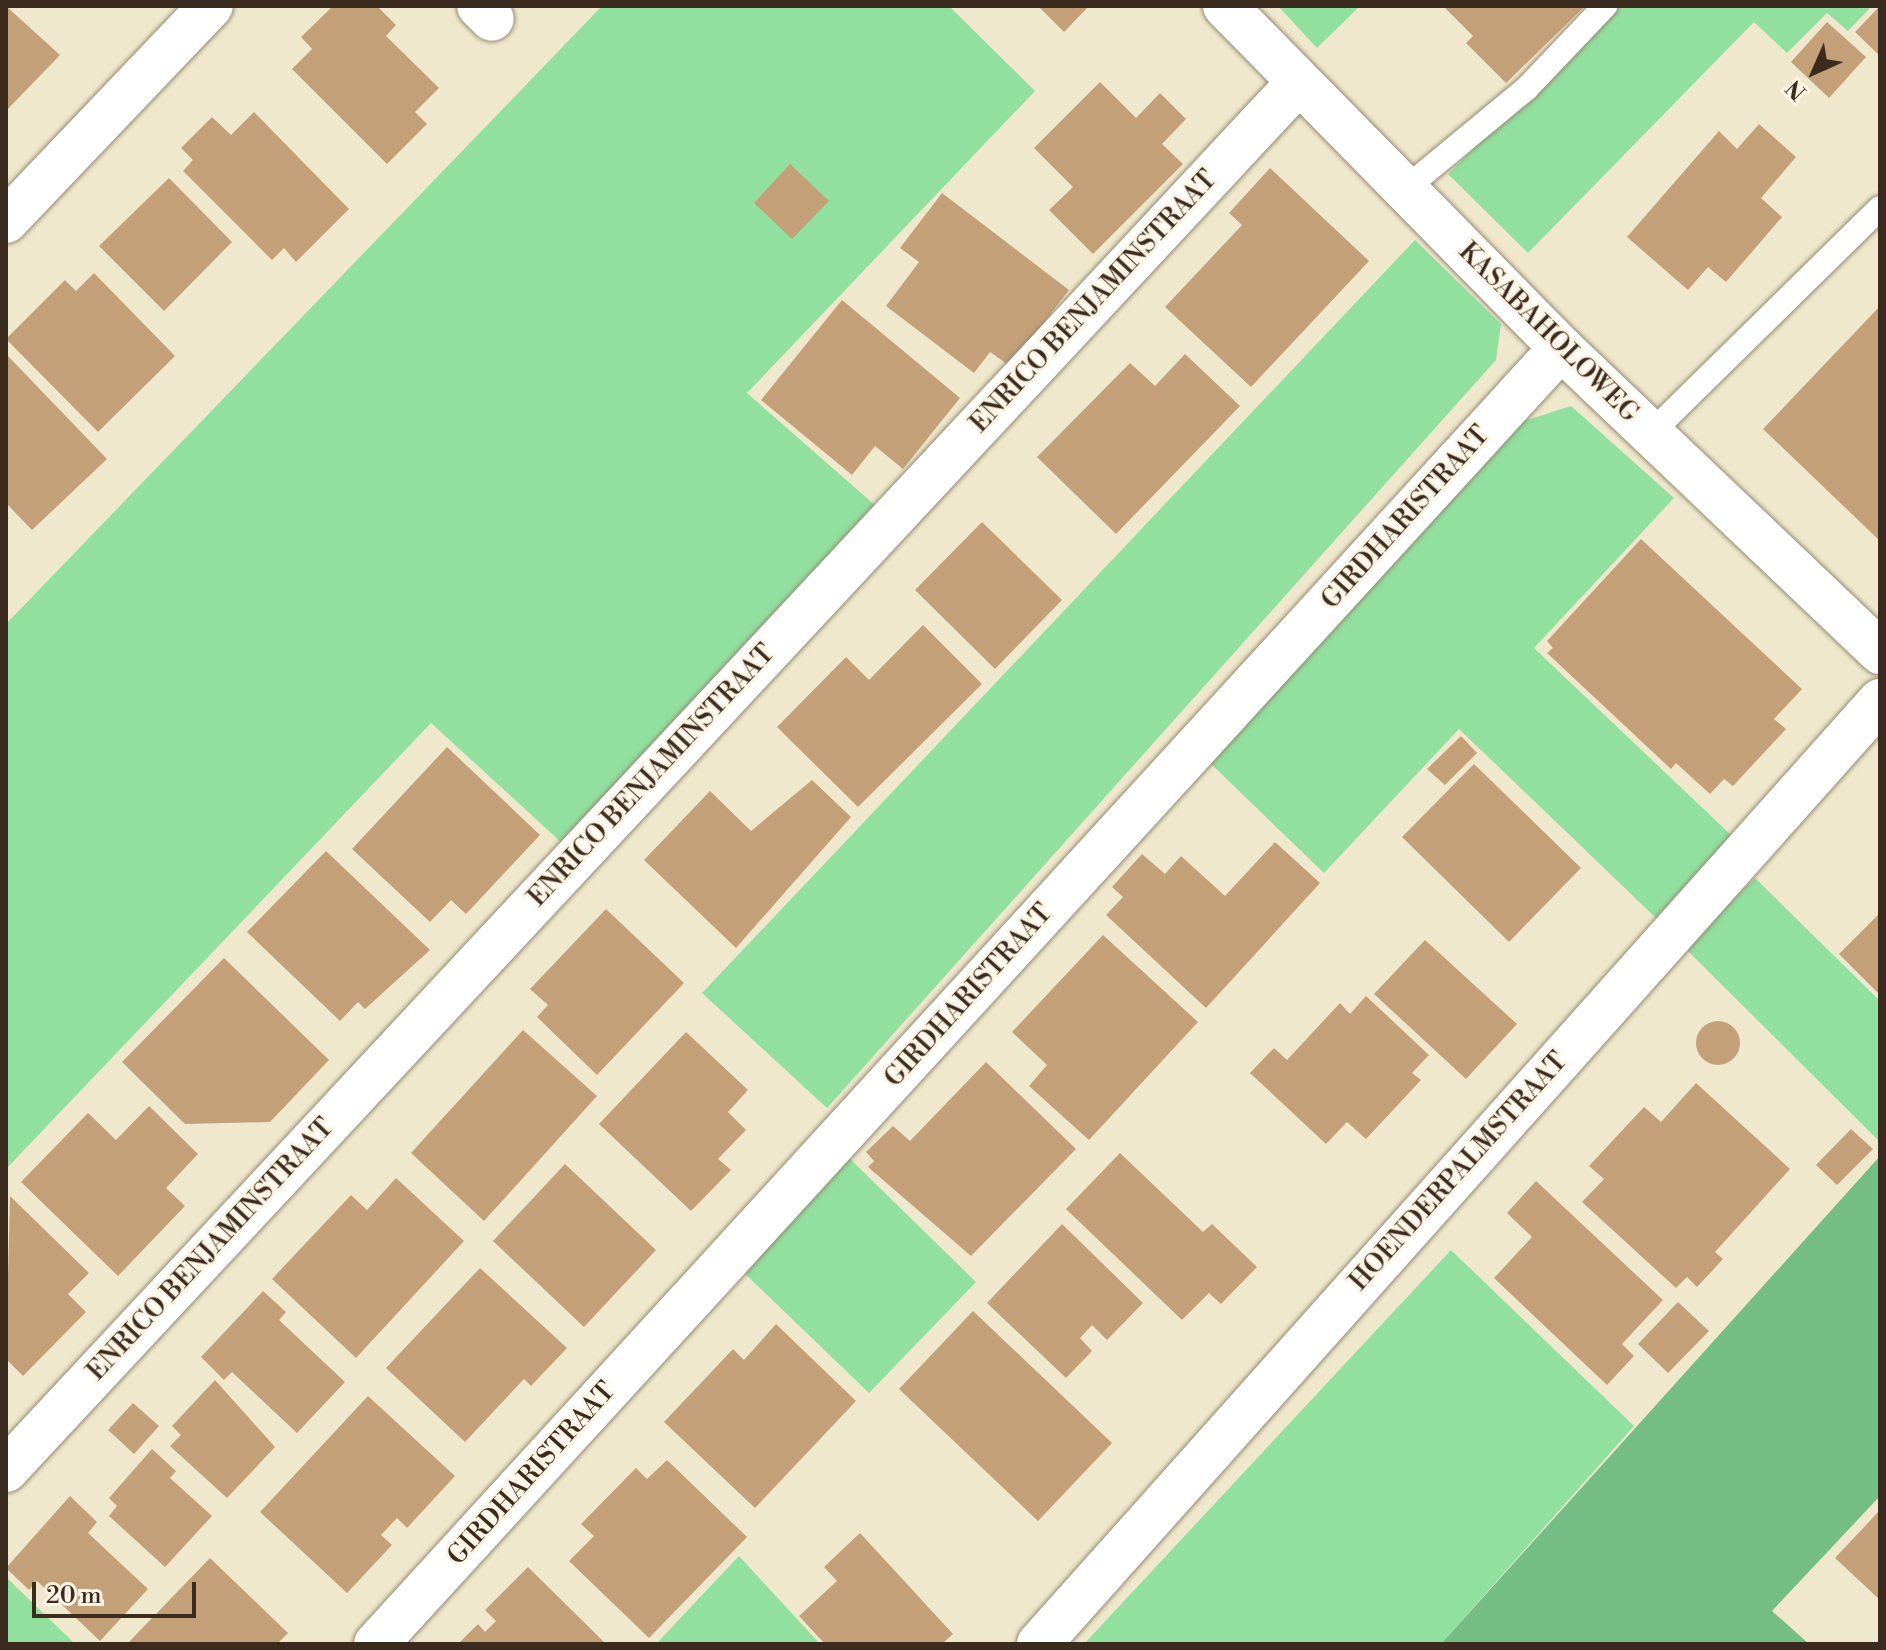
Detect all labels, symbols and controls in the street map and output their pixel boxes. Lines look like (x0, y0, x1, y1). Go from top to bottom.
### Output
north arrow (1774, 32, 1854, 112)
text: N (1781, 74, 1812, 105)
street label: ENRICO BENJAMINSTRAAT (964, 165, 1224, 439)
street label: KASABAHOLOWEG (1452, 237, 1644, 429)
street label: GIRDHARISTRAAT (1316, 420, 1496, 616)
street label: ENRICO BENJAMINSTRAAT (522, 639, 782, 913)
street label: GIRDHARISTRAAT (879, 898, 1059, 1094)
street label: HOENDERPALMSTRAAT (1344, 1046, 1574, 1298)
street label: ENRICO BENJAMINSTRAAT (81, 1113, 341, 1387)
street label: GIRDHARISTRAAT (442, 1376, 622, 1572)
scale bar (36, 1566, 200, 1616)
text: 20 m (46, 1581, 102, 1611)

